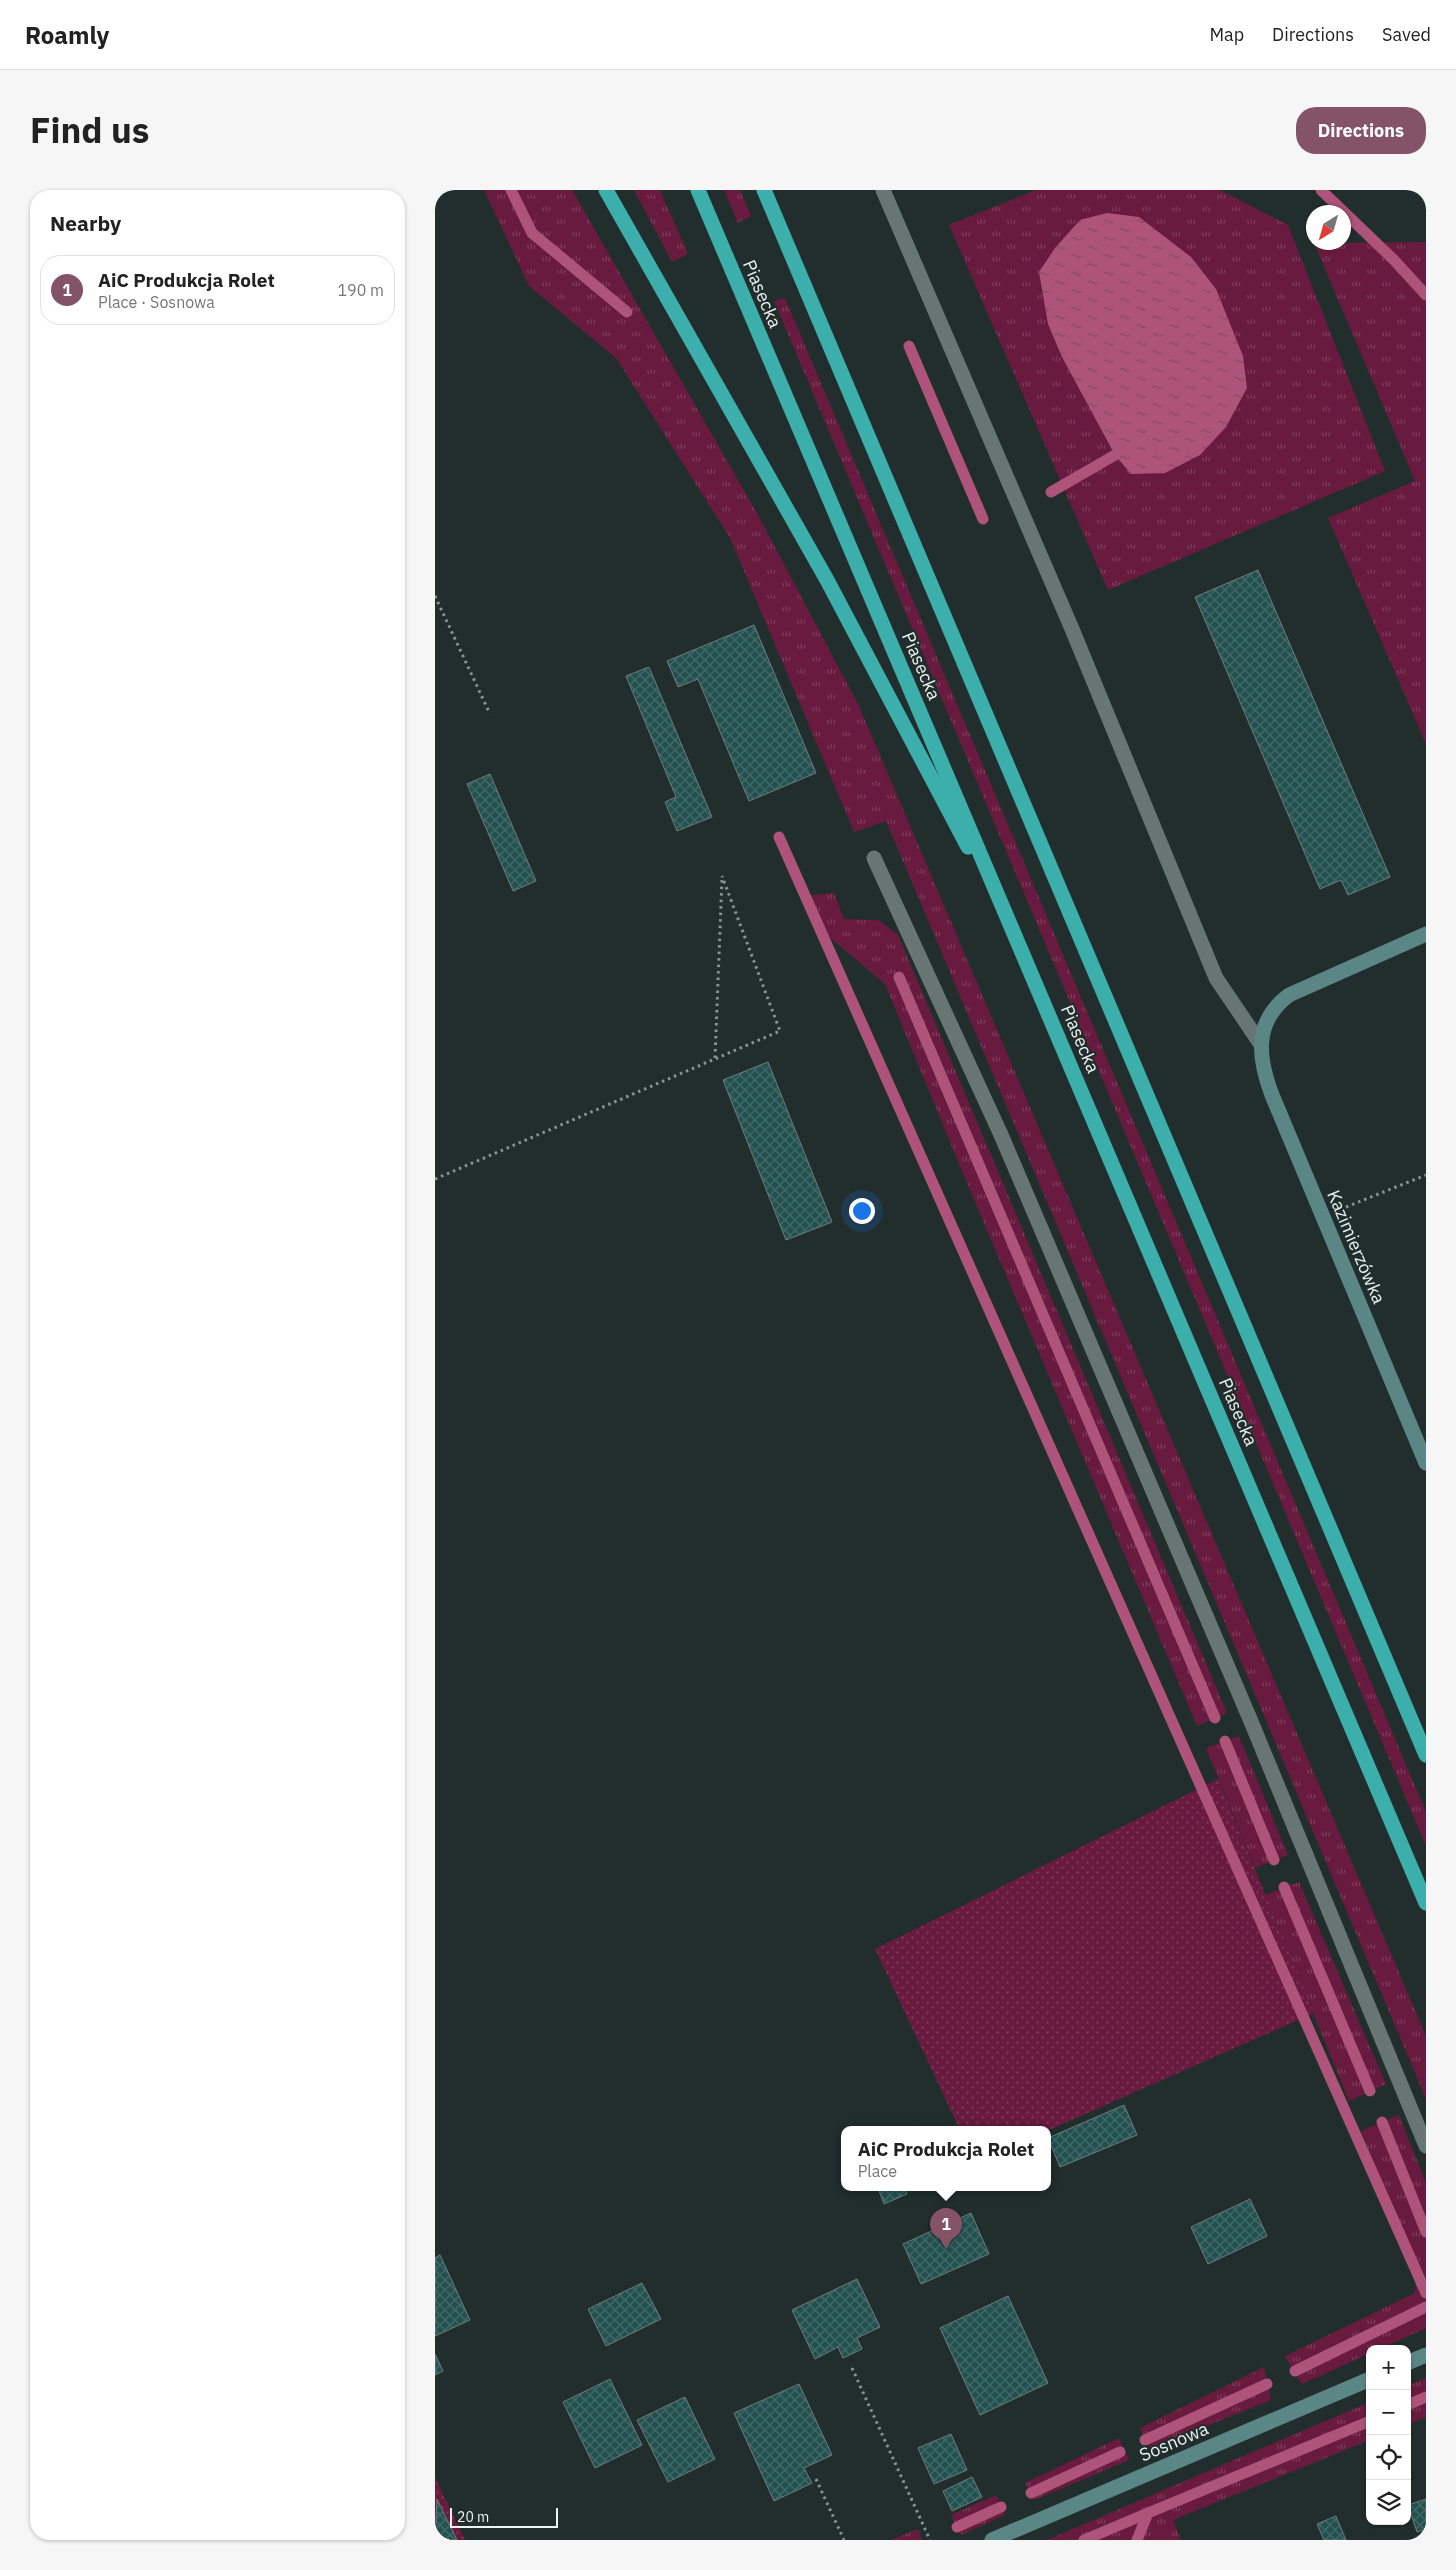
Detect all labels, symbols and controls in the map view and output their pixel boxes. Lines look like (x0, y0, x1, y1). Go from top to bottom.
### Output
text: Roamly (25, 19, 109, 51)
text: Map (1209, 23, 1244, 46)
text: Directions (1272, 23, 1354, 46)
text: Saved (1382, 23, 1431, 46)
text: Find us (30, 107, 149, 153)
button: Directions (1296, 107, 1426, 154)
north arrow (1306, 205, 1351, 250)
text: Nearby (50, 209, 121, 237)
street label: Piasecka (738, 256, 787, 332)
text: AiC Produkcja Rolet (98, 268, 275, 292)
text: 1 (62, 280, 72, 300)
text: 190 m (337, 280, 384, 300)
text: Place · Sosnowa (98, 292, 215, 312)
street label: Piasecka (897, 628, 946, 704)
street label: Piasecka (1056, 1001, 1105, 1077)
street label: Kazimierzówka (1322, 1186, 1391, 1307)
your location (849, 1198, 875, 1224)
street label: Piasecka (1214, 1374, 1263, 1450)
popup (841, 2126, 1051, 2191)
text: AiC Produkcja Rolet (858, 2137, 1034, 2161)
text: Place (858, 2161, 897, 2181)
pin: 1 (930, 2208, 962, 2249)
map controls (1366, 2345, 1411, 2525)
button: + (1366, 2345, 1411, 2390)
button: − (1366, 2390, 1411, 2435)
street label: Sosnowa (1136, 2417, 1212, 2466)
button: locate (1366, 2435, 1411, 2480)
button: layers (1366, 2480, 1411, 2525)
scale bar (450, 2505, 557, 2528)
text: 20 m (457, 2508, 489, 2526)

